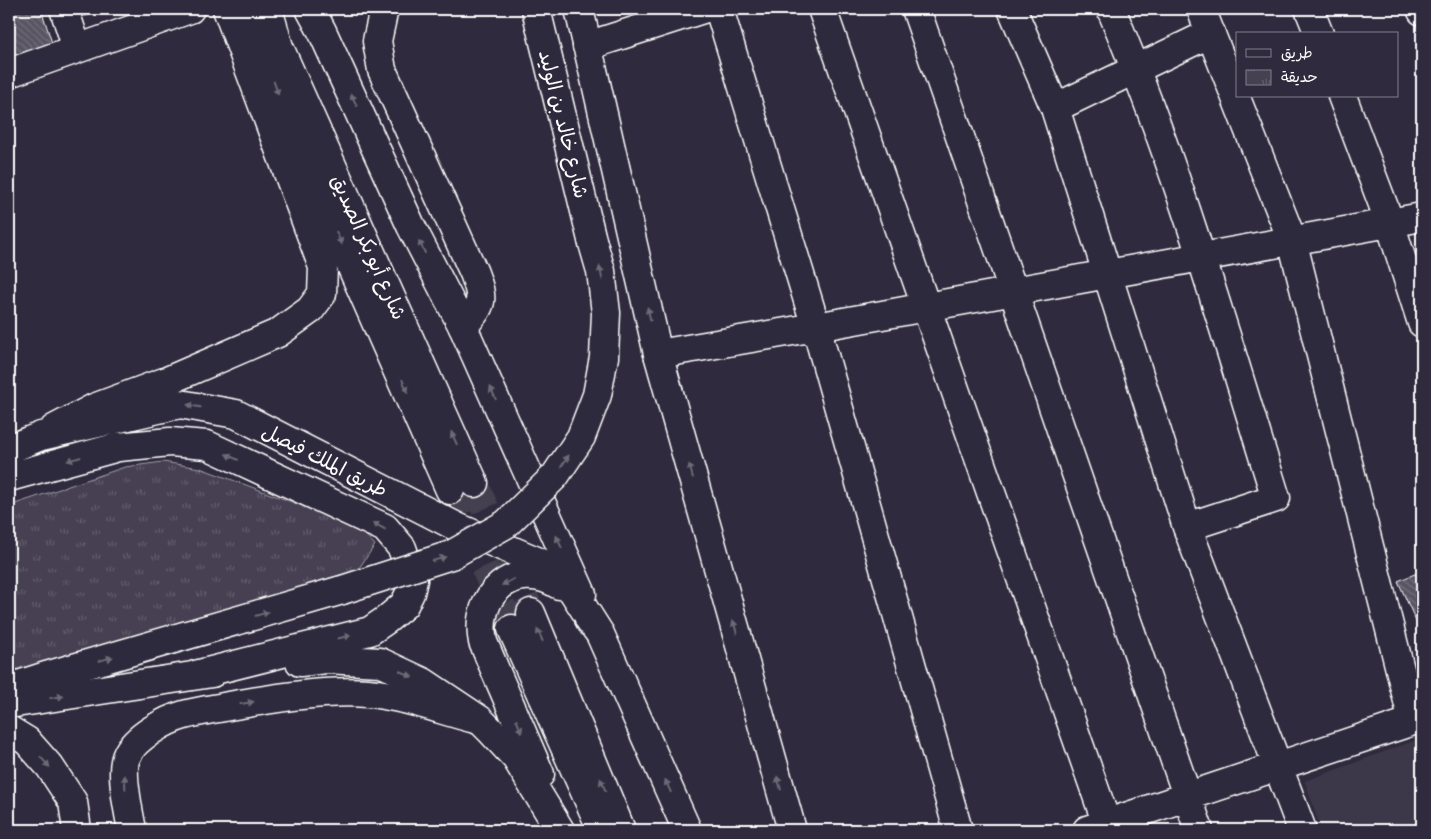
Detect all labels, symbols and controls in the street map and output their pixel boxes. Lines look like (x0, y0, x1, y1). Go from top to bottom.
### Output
legend (1236, 32, 1398, 98)
text: طريق (1281, 44, 1313, 66)
street label: شارع خالد بن الوليد (529, 48, 593, 202)
text: حديقة (1281, 68, 1318, 90)
one-way arrow (272, 81, 280, 96)
one-way arrow (349, 93, 357, 107)
street label: شارع أبو بكر الصديق (322, 171, 411, 325)
one-way arrow (335, 231, 343, 245)
one-way arrow (418, 240, 426, 254)
one-way arrow (596, 264, 604, 280)
one-way arrow (645, 306, 653, 321)
one-way arrow (401, 379, 409, 393)
one-way arrow (488, 386, 496, 400)
one-way arrow (185, 402, 201, 410)
street label: طريق الملك فيصل (256, 419, 391, 506)
one-way arrow (450, 431, 458, 445)
one-way arrow (225, 452, 239, 460)
one-way arrow (67, 455, 82, 463)
one-way arrow (560, 455, 569, 468)
one-way arrow (686, 463, 694, 478)
one-way arrow (373, 521, 386, 530)
one-way arrow (555, 535, 563, 549)
one-way arrow (431, 555, 446, 562)
one-way arrow (501, 578, 515, 586)
one-way arrow (254, 609, 269, 617)
one-way arrow (731, 619, 739, 635)
one-way arrow (536, 628, 544, 642)
one-way arrow (337, 633, 352, 641)
one-way arrow (98, 654, 113, 662)
one-way arrow (399, 671, 413, 679)
one-way arrow (49, 692, 65, 700)
one-way arrow (239, 699, 255, 707)
one-way arrow (516, 719, 524, 733)
one-way arrow (39, 755, 51, 767)
one-way arrow (121, 774, 129, 790)
one-way arrow (775, 776, 783, 791)
one-way arrow (598, 778, 606, 792)
one-way arrow (663, 779, 671, 793)

